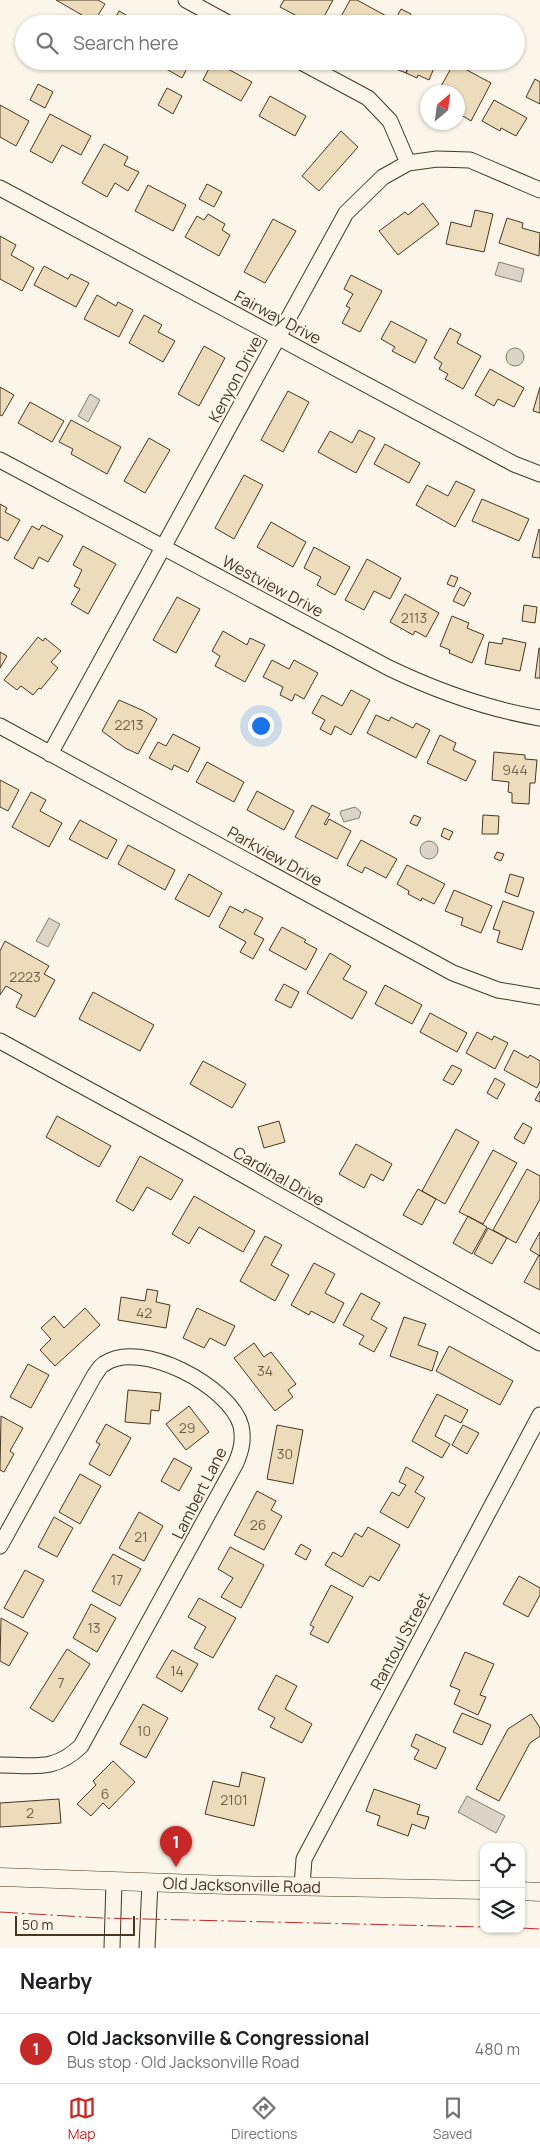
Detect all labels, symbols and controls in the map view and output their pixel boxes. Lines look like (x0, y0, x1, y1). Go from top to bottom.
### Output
search box (15, 15, 525, 70)
icon: search (33, 29, 61, 57)
text: Search here (73, 30, 179, 56)
north arrow (420, 85, 465, 130)
street label: Fairway Drive (231, 285, 325, 349)
street label: Kenyon Drive (203, 332, 267, 426)
street label: Westview Drive (218, 550, 328, 622)
house number: 2113 (401, 608, 427, 627)
your location (248, 713, 274, 739)
house number: 2213 (114, 715, 144, 734)
house number: 944 (502, 760, 528, 779)
street label: Parkview Drive (223, 821, 327, 891)
house number: 2223 (9, 967, 41, 986)
street label: Cardinal Drive (229, 1141, 329, 1211)
house number: 42 (136, 1303, 152, 1322)
house number: 34 (257, 1361, 273, 1380)
house number: 29 (179, 1418, 195, 1437)
street label: Lambert Lane (166, 1443, 232, 1543)
house number: 30 (277, 1444, 293, 1463)
house number: 26 (250, 1515, 266, 1534)
house number: 21 (134, 1527, 148, 1546)
house number: 17 (111, 1570, 123, 1589)
street label: Rantoul Street (365, 1588, 435, 1694)
house number: 13 (87, 1618, 101, 1637)
house number: 14 (170, 1661, 184, 1680)
house number: 7 (57, 1673, 65, 1692)
house number: 10 (137, 1721, 151, 1740)
house number: 6 (101, 1784, 109, 1803)
house number: 2101 (220, 1790, 248, 1809)
house number: 2 (26, 1803, 34, 1822)
pin: 1 (160, 1826, 192, 1867)
map controls (480, 1843, 525, 1933)
button: locate (480, 1843, 525, 1888)
street label: Old Jacksonville Road (162, 1872, 321, 1898)
button: layers (480, 1888, 525, 1933)
scale bar (15, 1913, 135, 1936)
text: 50 m (22, 1915, 53, 1934)
text: Nearby (20, 1967, 92, 1995)
text: Old Jacksonville & Congressional (67, 2025, 370, 2051)
text: 1 (32, 2038, 40, 2060)
text: 480 m (475, 2038, 520, 2060)
text: Bus stop · Old Jacksonville Road (67, 2051, 299, 2073)
tab: Map (68, 2094, 96, 2143)
tab: Directions (231, 2094, 297, 2143)
tab: Saved (433, 2094, 472, 2143)

